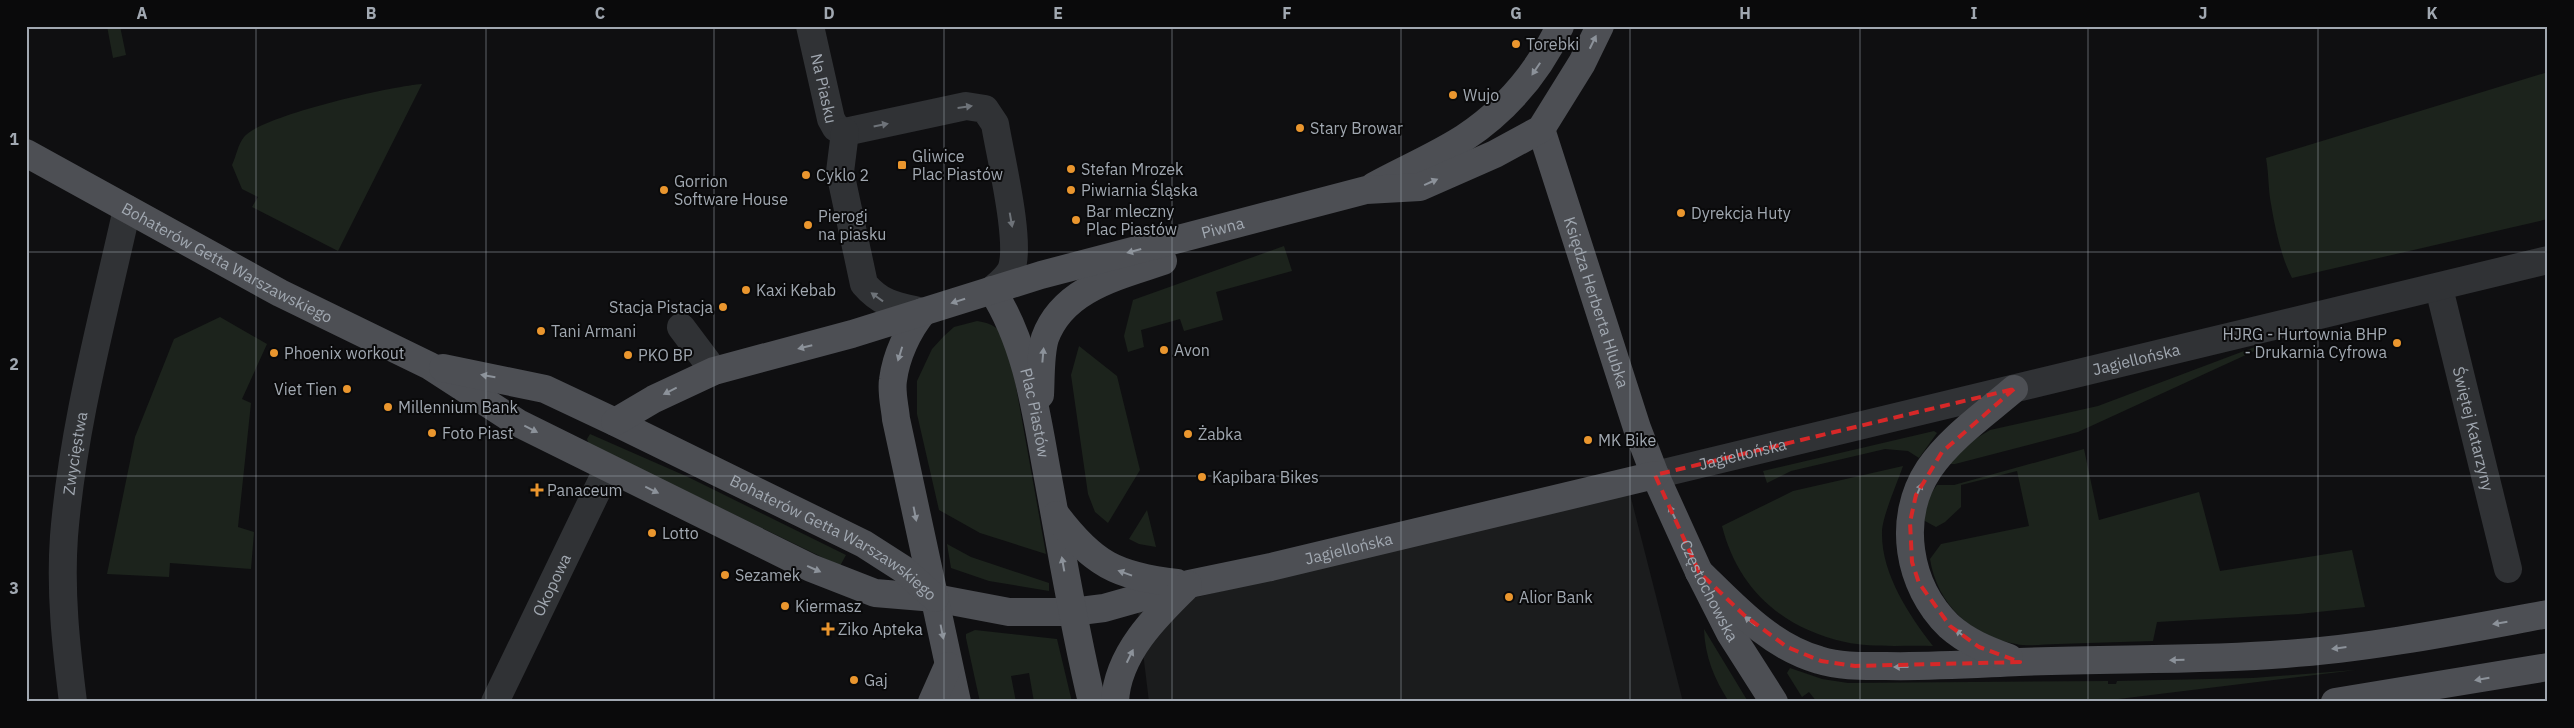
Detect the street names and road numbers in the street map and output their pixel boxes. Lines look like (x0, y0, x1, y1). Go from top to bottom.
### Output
street label: Na Piasku (807, 52, 842, 125)
street label: Bohaterów Getta Warszawskiego (118, 198, 336, 327)
street label: Piwna (1199, 212, 1247, 243)
street label: Księdza Herberta Hlubka (1560, 214, 1634, 391)
street label: Jagiellońska (2090, 339, 2182, 379)
street label: Świętej Katarzyny (2449, 364, 2498, 493)
street label: Plac Piastów (1016, 366, 1054, 459)
street label: Zwycięstwa (58, 409, 92, 496)
street label: Jagiellońska (1697, 434, 1789, 474)
street label: Bohaterów Getta Warszawskiego (727, 470, 941, 605)
street label: Jagiellońska (1303, 528, 1395, 569)
street label: Częstochowska (1676, 536, 1743, 646)
street label: Okopowa (528, 550, 575, 620)

